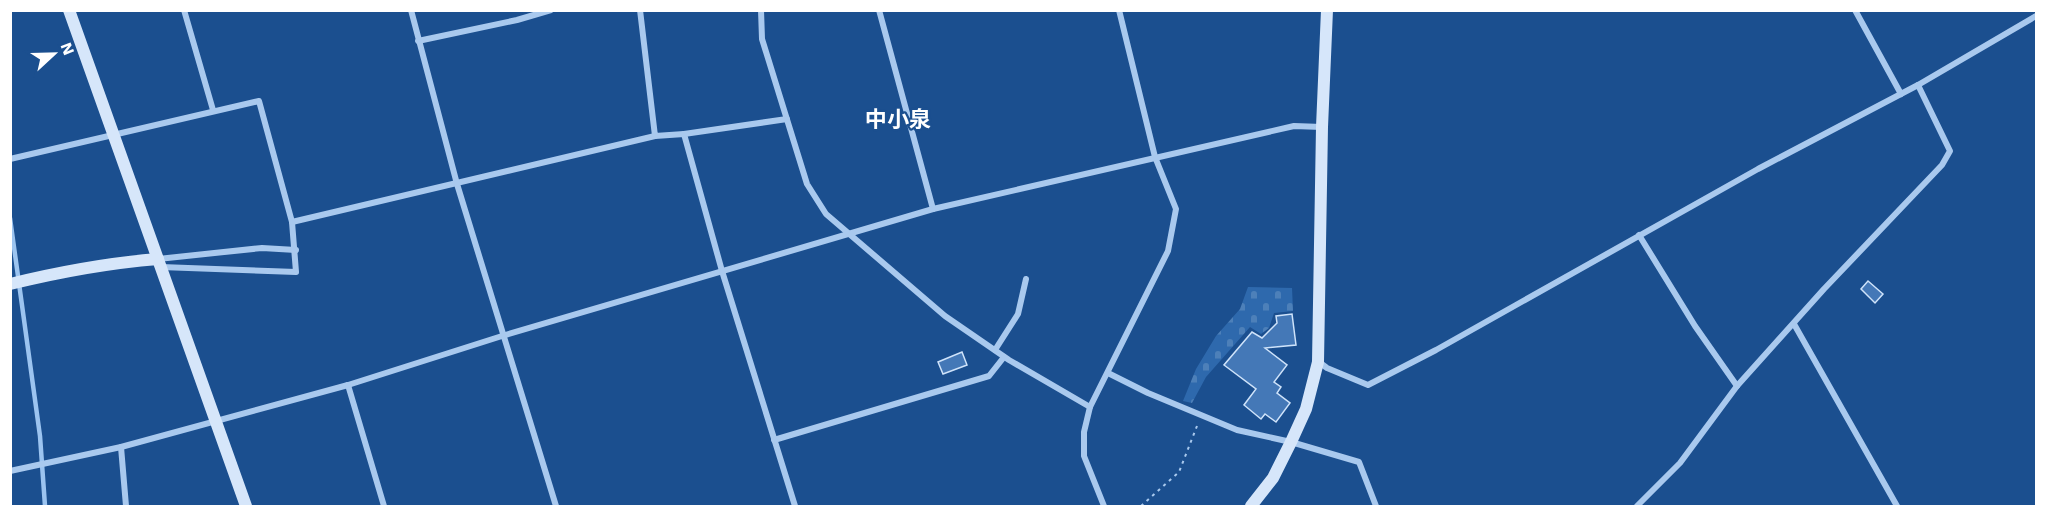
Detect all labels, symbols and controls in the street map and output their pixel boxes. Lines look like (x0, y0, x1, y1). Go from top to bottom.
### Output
north arrow (24, 24, 84, 84)
text: N (56, 40, 78, 58)
district label: 中小泉 (865, 107, 931, 132)

